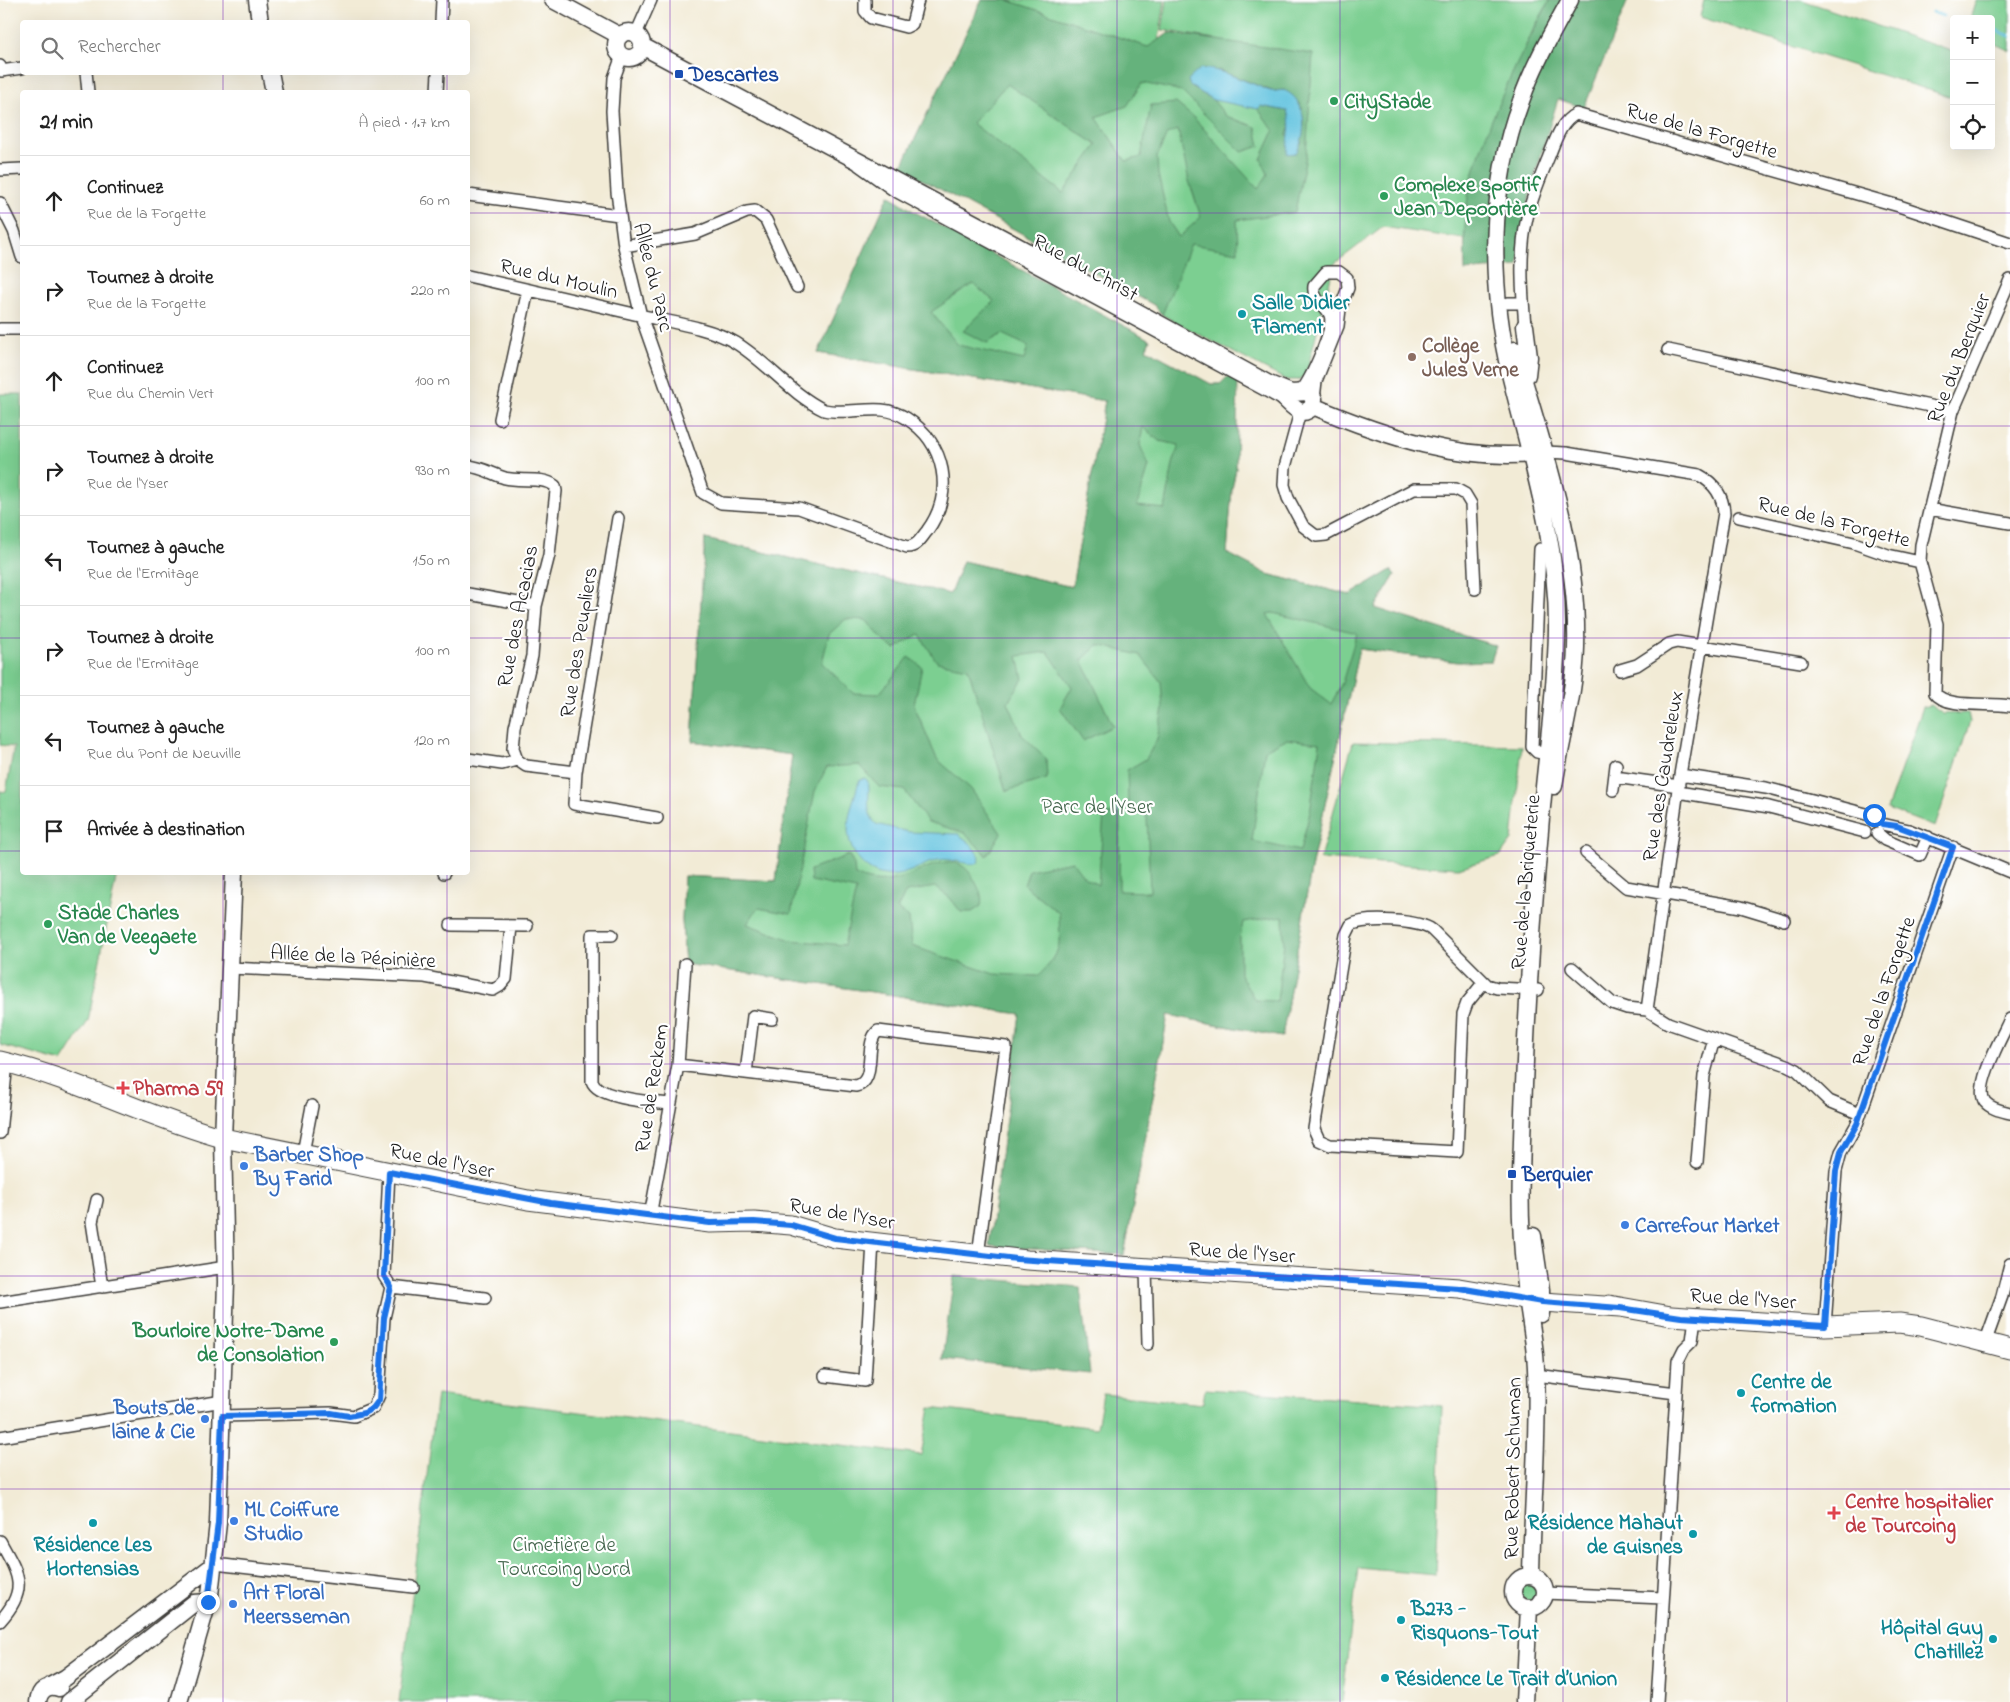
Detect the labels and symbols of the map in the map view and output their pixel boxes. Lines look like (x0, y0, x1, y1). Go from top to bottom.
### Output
place label: Descartes (688, 61, 779, 91)
marker: Descartes (673, 68, 685, 80)
place label: CityStade (1344, 88, 1432, 120)
marker: CityStade (1328, 95, 1340, 107)
street label: Rue de la Forgette (1622, 96, 1781, 170)
place label: Complexe sportif Jean Depoortère (1394, 171, 1542, 225)
marker: Complexe sportif Jean Depoortère (1378, 190, 1390, 202)
street label: Allée du Parc (624, 220, 680, 336)
street label: Rue du Christ (1027, 227, 1143, 310)
street label: Rue du Moulin (496, 252, 621, 308)
place label: Salle Didier Flament (1251, 289, 1350, 343)
street label: Rue du Berquier (1920, 289, 2000, 428)
marker: Salle Didier Flament (1236, 308, 1248, 320)
place label: Collège Jules Verne (1422, 332, 1519, 386)
marker: Collège Jules Verne (1406, 351, 1418, 363)
street label: Rue de la Forgette (1754, 489, 1914, 558)
street label: Rue des Acacias (490, 543, 547, 690)
street label: Rue des Peupliers (553, 565, 607, 720)
street label: Rue des Caudreleux (1636, 689, 1692, 864)
park label: Parc de l'Yser (1041, 793, 1153, 823)
street label: Rue de la Briqueterie (1504, 793, 1550, 971)
route start (1863, 804, 1886, 827)
place label: Stade Charles Van de Veegaete (57, 899, 197, 955)
street label: Rue de la Forgette (1845, 912, 1927, 1071)
marker: Stade Charles Van de Veegaete (42, 918, 54, 930)
street label: Allée de la Pépinière (269, 939, 437, 977)
street label: Rue de Reckem (628, 1022, 678, 1155)
place label: Pharma 59 (133, 1075, 224, 1105)
marker: Pharma 59 (117, 1082, 129, 1094)
street label: Rue de l'Yser (386, 1136, 497, 1188)
place label: Barber Shop By Farid (253, 1141, 364, 1197)
marker: Barber Shop By Farid (238, 1160, 250, 1172)
place label: Berquier (1521, 1161, 1593, 1191)
marker: Berquier (1506, 1168, 1518, 1180)
street label: Rue de l'Yser (787, 1191, 897, 1239)
place label: Carrefour Market (1635, 1212, 1781, 1242)
marker: Carrefour Market (1619, 1219, 1631, 1231)
street label: Rue de l'Yser (1188, 1235, 1297, 1273)
street label: Rue de l'Yser (1689, 1281, 1798, 1319)
place label: Bourloire Notre-Dame de Consolation (132, 1317, 325, 1371)
marker: Bourloire Notre-Dame de Consolation (328, 1336, 340, 1348)
place label: Centre de formation (1750, 1368, 1837, 1422)
street label: Rue Robert Schuman (1497, 1377, 1531, 1559)
marker: Centre de formation (1735, 1387, 1747, 1399)
place label: Bouts de laine & Cie (112, 1394, 196, 1448)
marker: Bouts de laine & Cie (199, 1413, 211, 1425)
place label: Centre hospitalier de Tourcoing (1845, 1488, 1993, 1544)
place label: ML Coiffure Studio (244, 1496, 340, 1550)
marker: Centre hospitalier de Tourcoing (1827, 1506, 1841, 1520)
place label: Résidence Mahaut de Guisnes (1528, 1509, 1684, 1563)
marker: ML Coiffure Studio (228, 1515, 240, 1527)
marker: Résidence Les Hortensias (87, 1517, 99, 1529)
marker: Résidence Mahaut de Guisnes (1687, 1528, 1699, 1540)
place label: Résidence Les Hortensias (34, 1531, 153, 1585)
park label: Cimetière de Tourcoing Nord (497, 1531, 631, 1587)
place label: Art Floral Meersseman (243, 1579, 350, 1633)
route end (197, 1591, 220, 1614)
place label: B273 - Risquons-Tout (1410, 1595, 1540, 1649)
marker: Art Floral Meersseman (227, 1598, 239, 1610)
marker: B273 - Risquons-Tout (1395, 1614, 1407, 1626)
place label: Hôpital Guy Chatillez (1881, 1614, 1984, 1668)
marker: Hôpital Guy Chatillez (1987, 1633, 1999, 1645)
place label: Résidence Le Trait d’Union (1395, 1665, 1617, 1695)
marker: Résidence Le Trait d’Union (1379, 1672, 1391, 1684)

